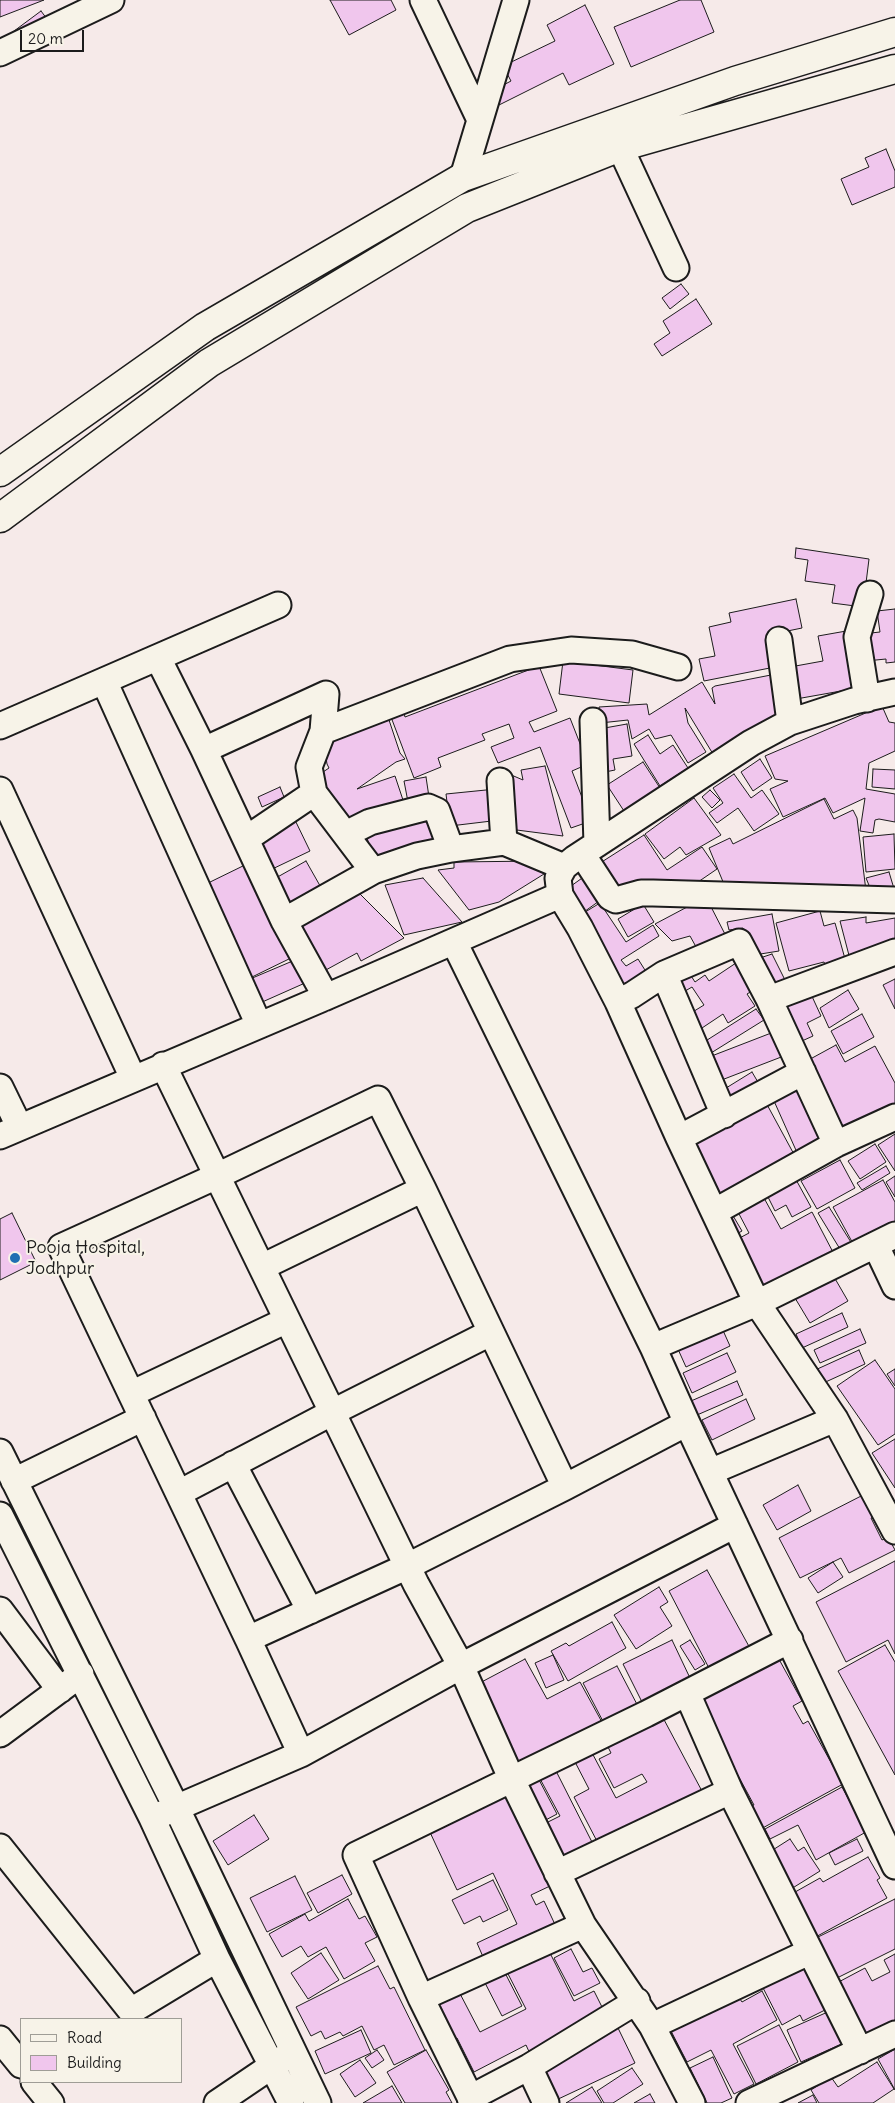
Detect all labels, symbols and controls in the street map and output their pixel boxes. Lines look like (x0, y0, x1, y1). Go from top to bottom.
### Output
scale bar (22, 20, 86, 52)
text: 20 m (28, 29, 63, 48)
place label: Pooja Hospital, Jodhpur (26, 1237, 145, 1280)
marker: Pooja Hospital, Jodhpur (8, 1251, 22, 1265)
legend (20, 2018, 182, 2083)
text: Road (67, 2028, 102, 2047)
text: Building (67, 2053, 122, 2072)

